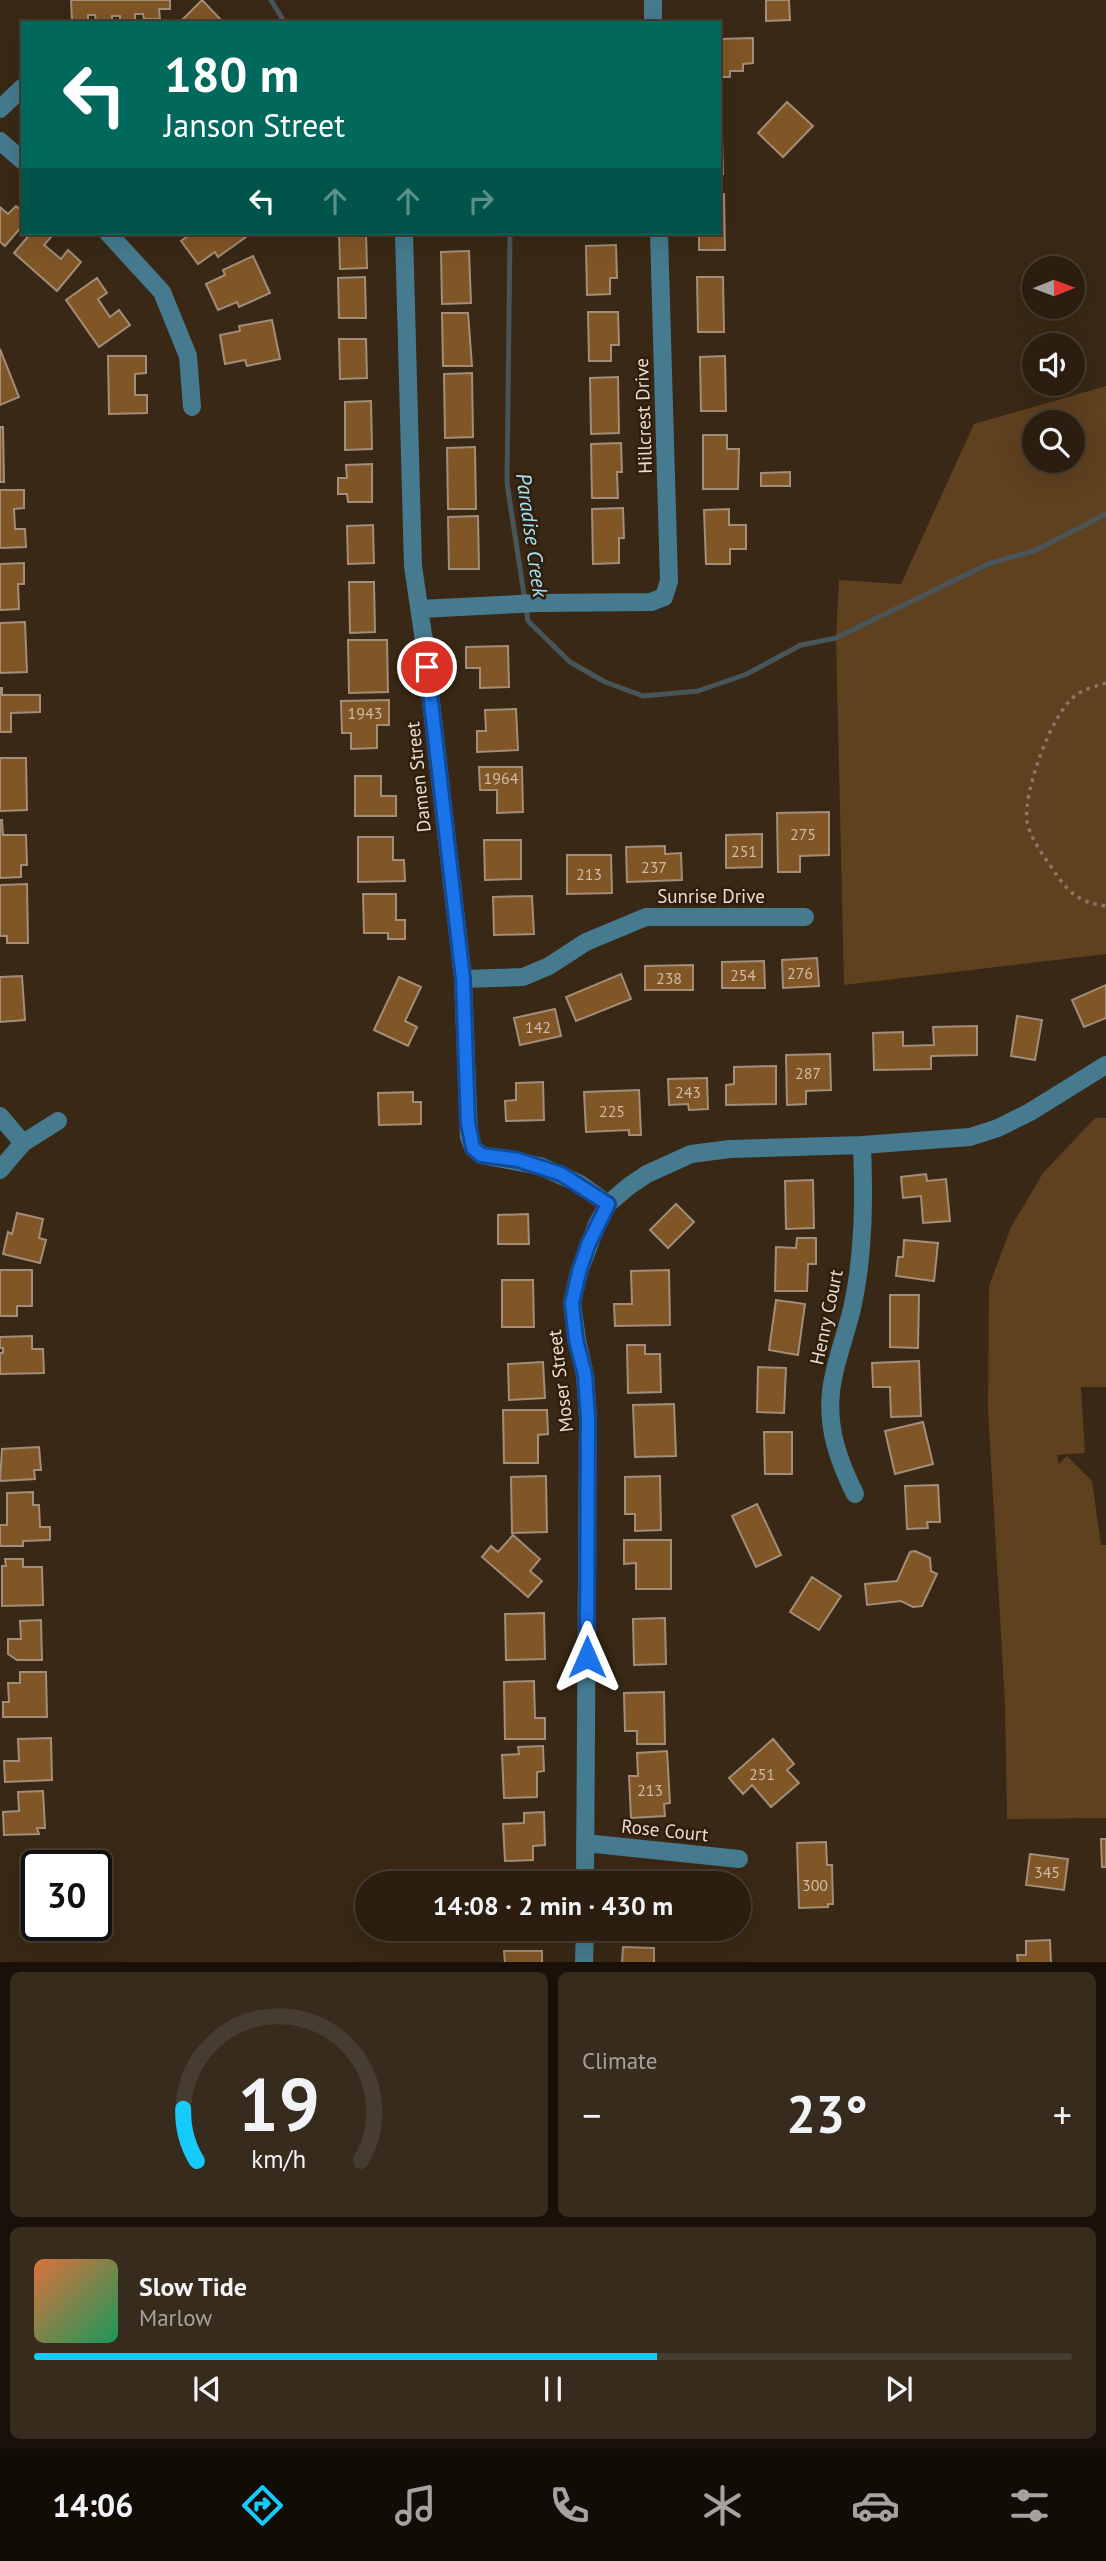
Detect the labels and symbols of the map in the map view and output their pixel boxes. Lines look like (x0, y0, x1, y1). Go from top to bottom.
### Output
north arrow (1022, 256, 1085, 318)
street label: Hillcrest Drive (629, 358, 657, 474)
water label: Paradise Creek (510, 471, 554, 600)
pin (397, 637, 457, 697)
house number: 1943 (348, 703, 382, 723)
street label: Damen Street (400, 720, 436, 833)
house number: 1964 (484, 768, 519, 788)
house number: 275 (790, 824, 816, 844)
house number: 251 (731, 841, 757, 861)
house number: 237 (641, 857, 667, 877)
house number: 213 (576, 864, 602, 884)
street label: Sunrise Drive (657, 884, 765, 908)
house number: 276 (787, 963, 813, 983)
house number: 254 (730, 965, 756, 985)
house number: 238 (656, 968, 682, 988)
house number: 142 (525, 1017, 551, 1037)
house number: 287 (795, 1063, 821, 1083)
house number: 243 (675, 1082, 701, 1102)
house number: 225 (599, 1101, 625, 1121)
street label: Henry Court (804, 1267, 848, 1367)
street label: Moser Street (542, 1328, 578, 1434)
position arrow (550, 1620, 624, 1694)
house number: 251 (749, 1764, 775, 1784)
house number: 213 (637, 1780, 663, 1800)
street label: Rose Court (620, 1813, 710, 1847)
speed limit sign: 30 (21, 1850, 112, 1941)
house number: 345 (1034, 1862, 1060, 1882)
house number: 300 (802, 1875, 828, 1895)

